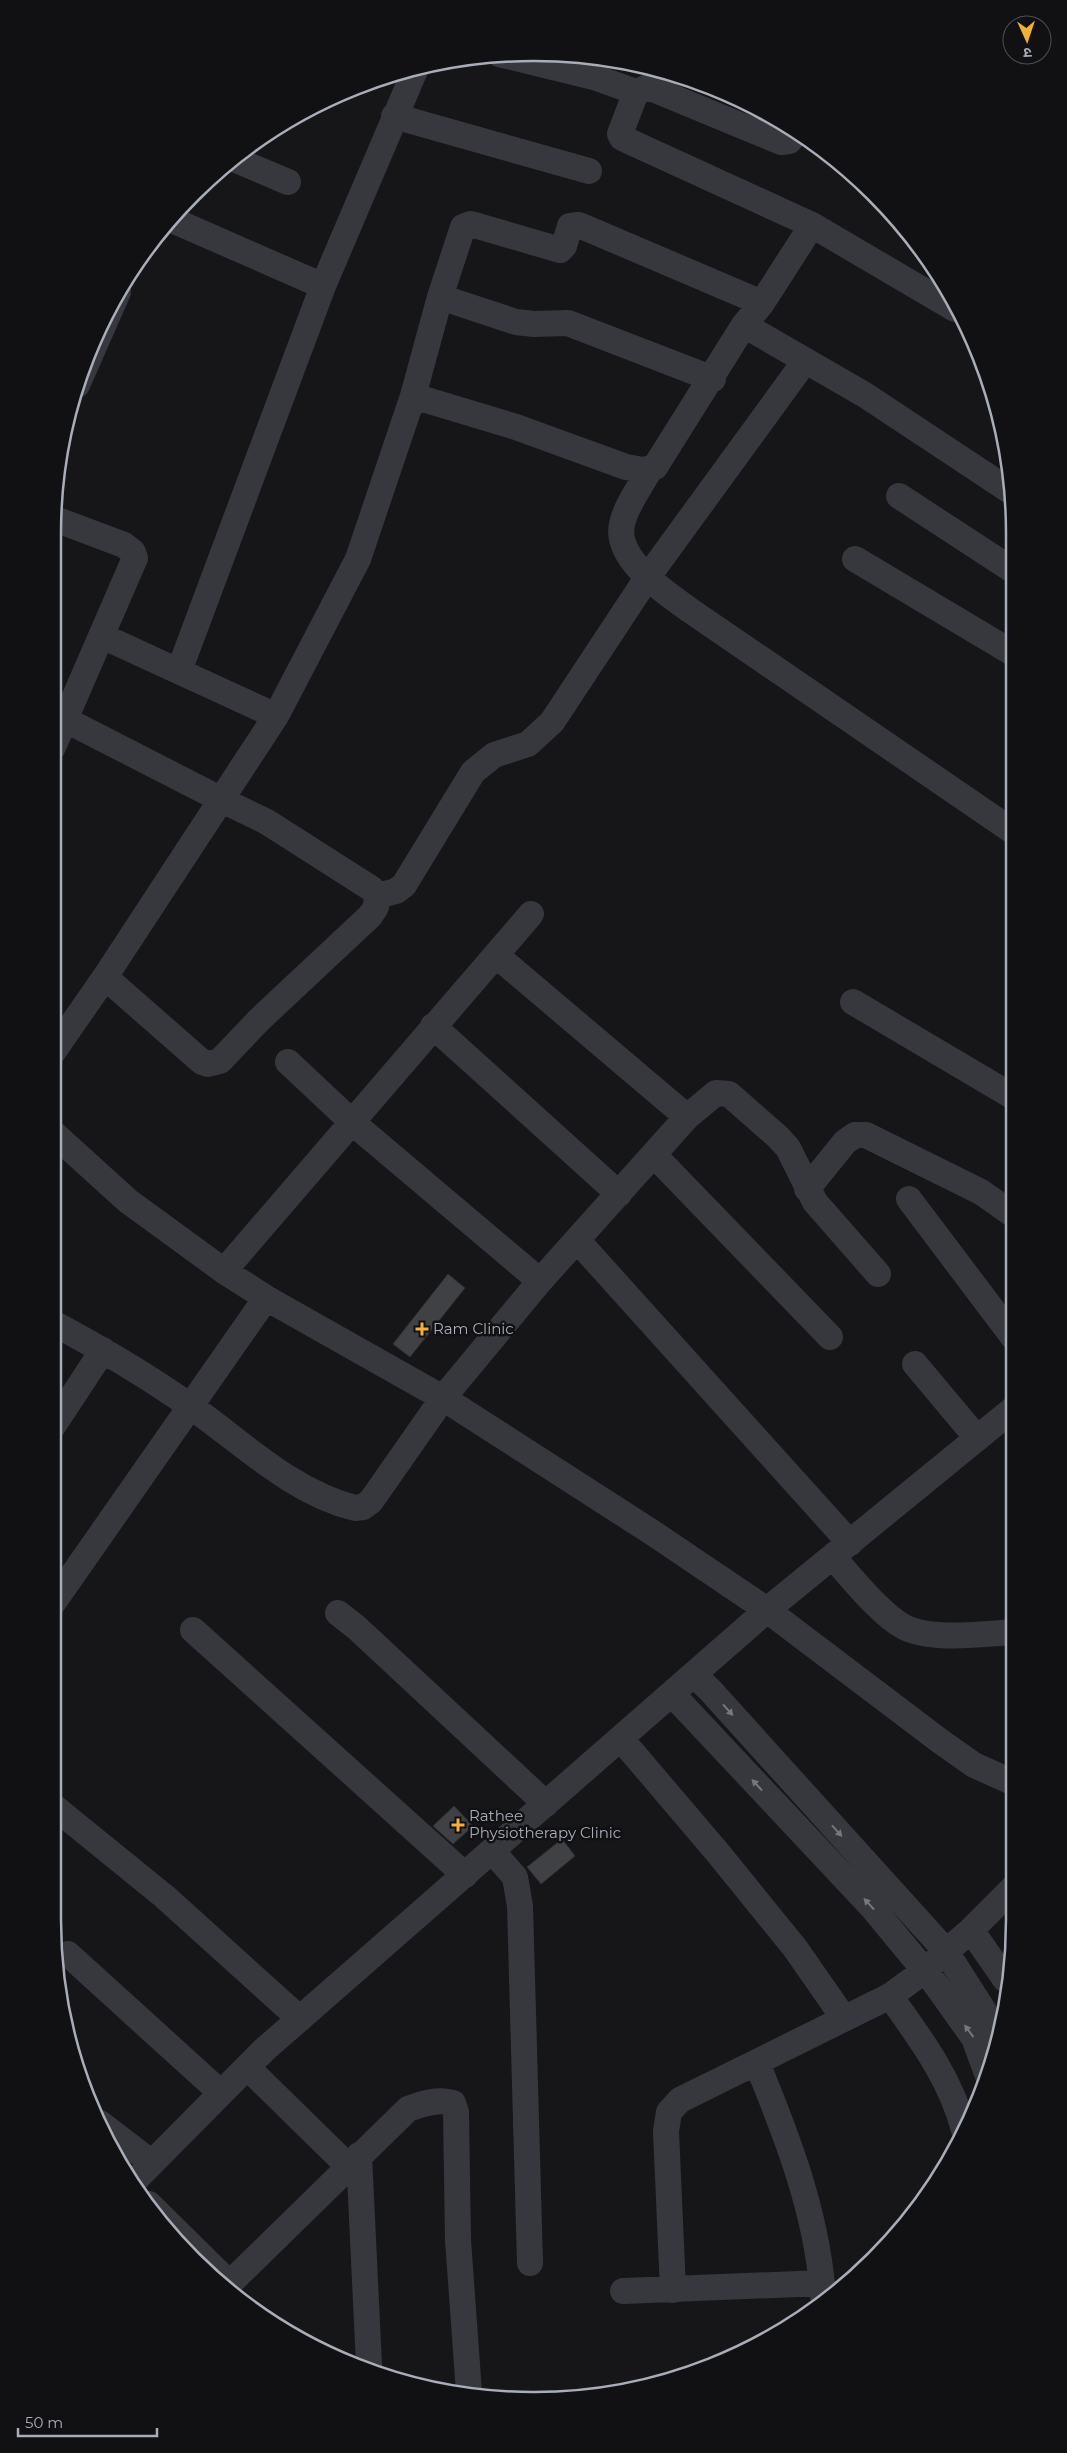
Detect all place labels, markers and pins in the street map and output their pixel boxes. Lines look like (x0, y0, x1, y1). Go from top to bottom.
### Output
place label: Ram Clinic (433, 1319, 514, 1338)
marker: Ram Clinic (415, 1322, 429, 1336)
place label: Rathee Physiotherapy Clinic (469, 1806, 621, 1842)
marker: Rathee Physiotherapy Clinic (451, 1818, 465, 1832)

